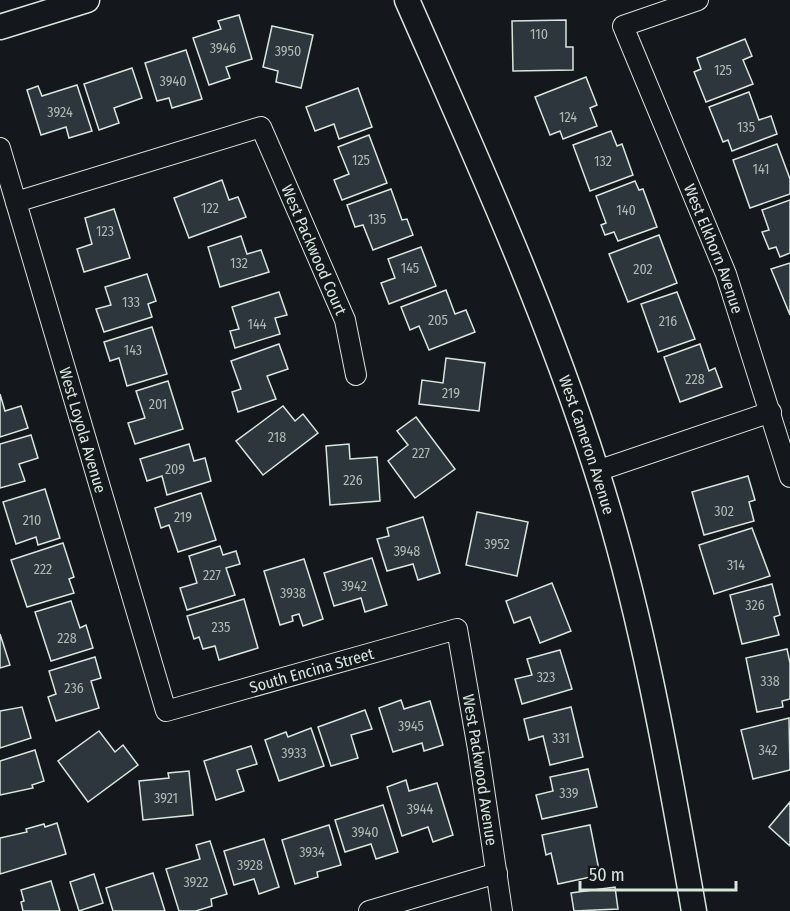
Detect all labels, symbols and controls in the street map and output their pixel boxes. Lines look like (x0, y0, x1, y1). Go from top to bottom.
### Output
house number: 110 (530, 26, 548, 43)
house number: 3946 (210, 40, 236, 57)
house number: 3950 (275, 43, 301, 60)
house number: 125 (714, 62, 732, 79)
house number: 3940 (160, 73, 186, 90)
house number: 3924 (47, 104, 73, 121)
house number: 124 (559, 109, 577, 126)
house number: 135 (737, 119, 755, 136)
house number: 125 (352, 152, 370, 169)
house number: 132 (594, 153, 612, 170)
house number: 141 (753, 161, 769, 178)
street label: West Elkhorn Avenue (680, 181, 747, 316)
street label: West Packwood Court (277, 182, 351, 319)
house number: 122 (201, 200, 219, 217)
house number: 140 (616, 202, 636, 219)
house number: 135 (368, 211, 386, 228)
house number: 123 (96, 223, 114, 240)
house number: 132 (230, 255, 248, 272)
house number: 145 (401, 260, 419, 277)
house number: 202 (633, 261, 653, 278)
house number: 133 (122, 294, 140, 311)
house number: 205 (428, 312, 448, 329)
house number: 216 (659, 313, 677, 330)
house number: 144 (247, 316, 267, 333)
house number: 143 (124, 342, 142, 359)
street label: West Loyola Avenue (55, 365, 110, 495)
house number: 228 (685, 371, 705, 388)
street label: West Cameron Avenue (555, 373, 618, 517)
house number: 219 (442, 385, 460, 402)
house number: 201 (149, 396, 167, 413)
house number: 218 (268, 429, 286, 446)
house number: 227 (412, 445, 430, 462)
house number: 209 (165, 461, 185, 478)
house number: 226 (343, 472, 363, 489)
house number: 302 (714, 503, 734, 520)
house number: 219 (174, 509, 192, 526)
house number: 210 (23, 512, 41, 529)
house number: 3952 (484, 536, 510, 553)
house number: 3948 (394, 543, 420, 560)
house number: 314 (727, 557, 745, 574)
house number: 222 (34, 561, 52, 578)
house number: 227 (203, 567, 221, 584)
house number: 3942 (341, 578, 367, 595)
house number: 3938 (280, 585, 306, 602)
house number: 326 (745, 597, 765, 614)
house number: 235 (212, 619, 230, 636)
house number: 228 (57, 630, 77, 647)
street label: South Encina Street (247, 644, 377, 697)
house number: 323 (537, 669, 555, 686)
house number: 338 (760, 673, 780, 690)
house number: 236 (64, 680, 84, 697)
street label: West Packwood Avenue (459, 693, 501, 847)
house number: 3945 (398, 718, 424, 735)
house number: 331 (552, 730, 570, 747)
house number: 342 (758, 742, 778, 759)
house number: 3933 (281, 745, 307, 762)
house number: 339 (559, 785, 579, 802)
house number: 3921 (154, 790, 178, 807)
house number: 3944 (407, 801, 433, 818)
house number: 3940 (352, 824, 378, 841)
house number: 3934 (299, 844, 325, 861)
scale bar (580, 854, 736, 892)
house number: 3928 (237, 857, 263, 874)
text: 50 m (589, 864, 625, 886)
house number: 3922 (183, 874, 209, 891)

